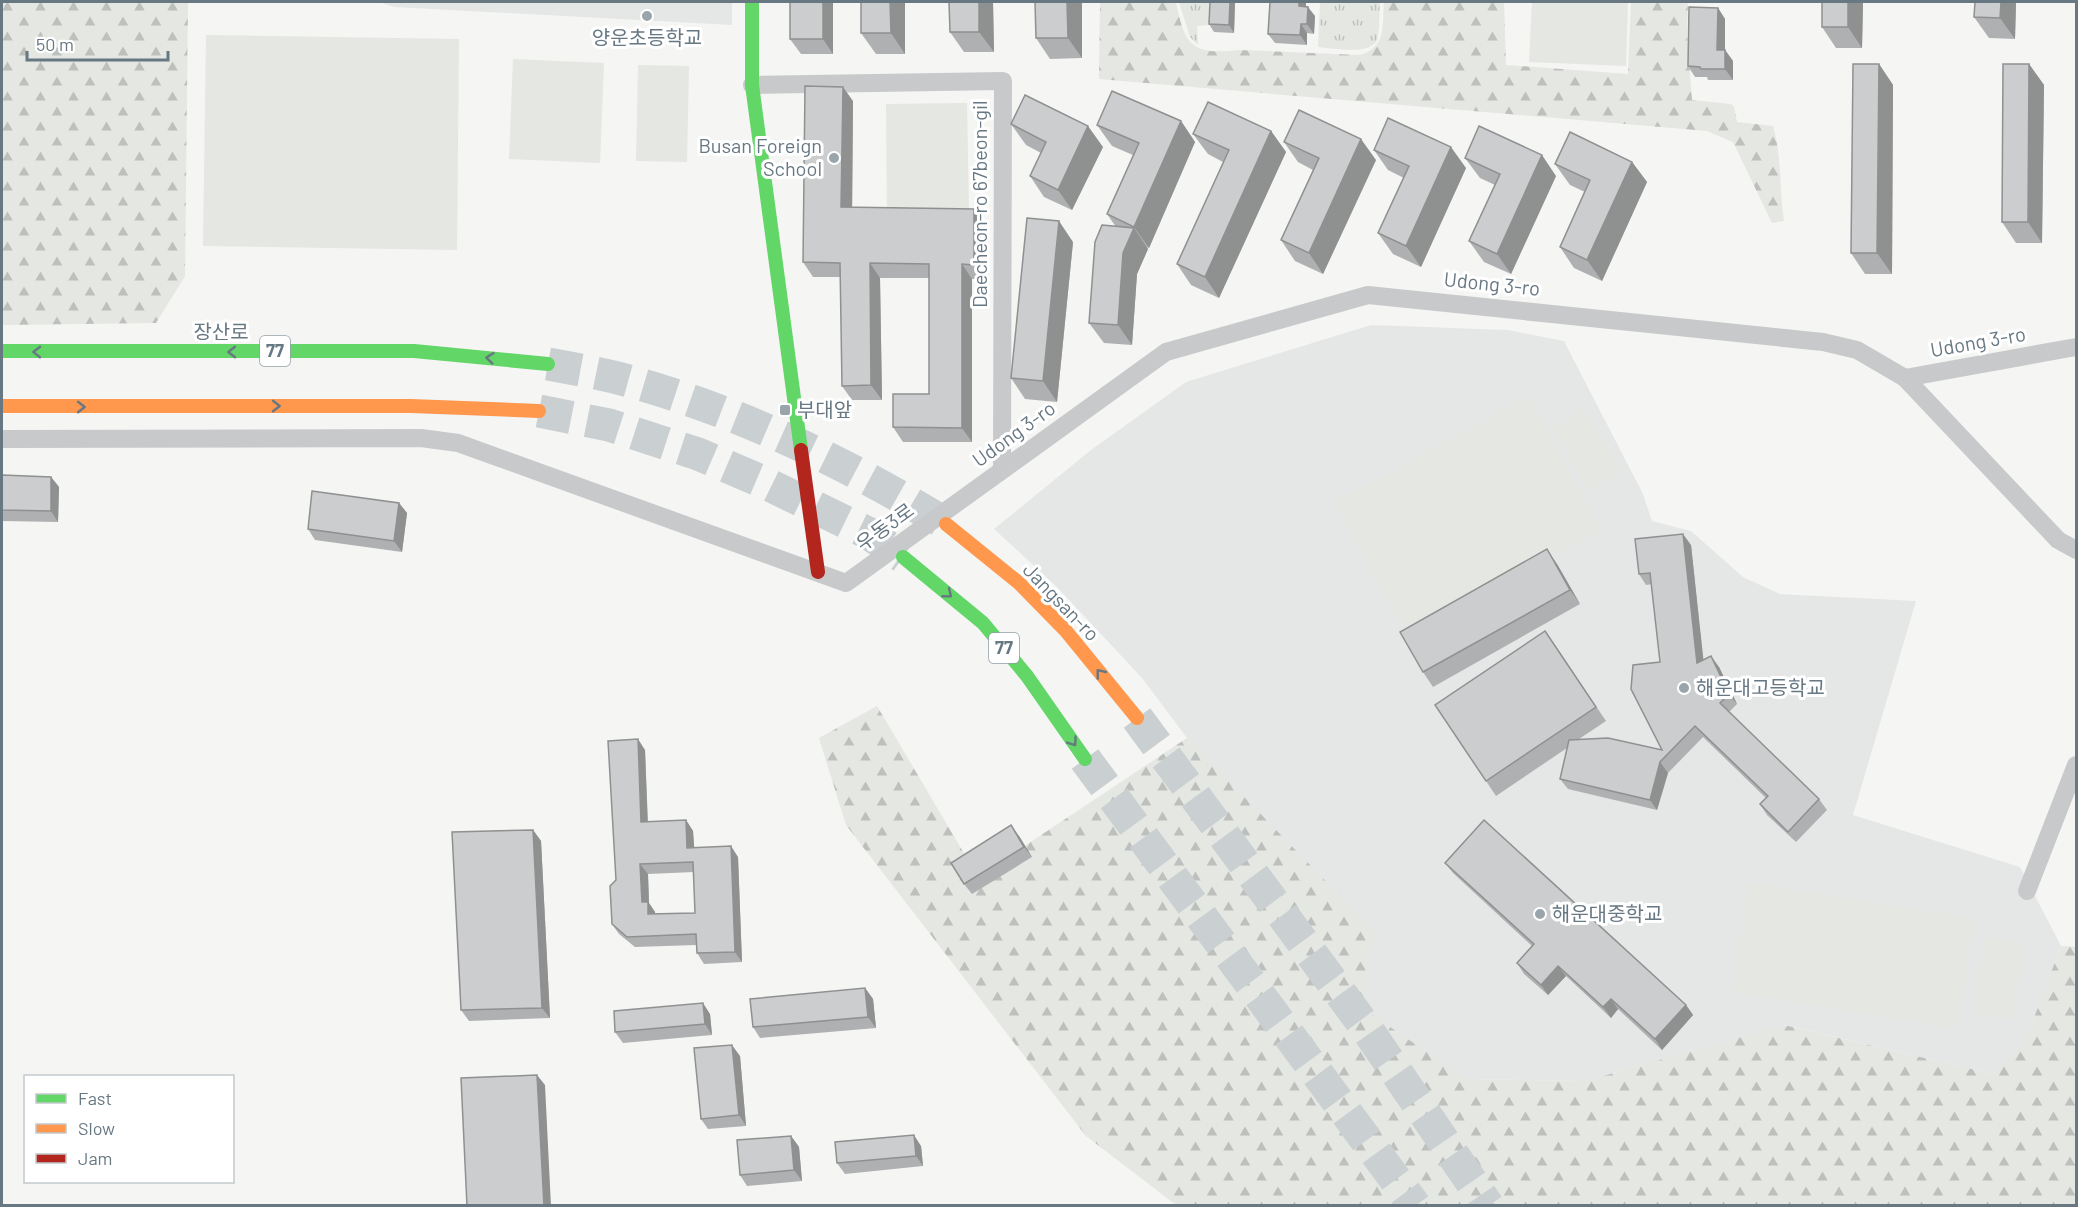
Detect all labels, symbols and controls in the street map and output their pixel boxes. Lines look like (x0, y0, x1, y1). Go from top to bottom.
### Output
marker: 양운초등학교 (640, 9, 654, 23)
scale bar (27, 24, 168, 62)
place label: 양운초등학교 (592, 25, 702, 49)
text: 50 m (36, 33, 74, 55)
street label: Daecheon-ro 67beon-gil (967, 100, 991, 308)
place label: Busan Foreign School (699, 133, 822, 180)
marker: Busan Foreign School (827, 151, 841, 165)
street label: Udong 3-ro (1443, 266, 1541, 300)
street label: 장산로 (193, 319, 249, 343)
street label: Udong 3-ro (1928, 321, 2027, 361)
road number: 77 (260, 336, 290, 366)
one-way arrow (33, 346, 42, 358)
one-way arrow (228, 346, 237, 358)
one-way arrow (486, 352, 495, 365)
street label: Udong 3-ro (967, 395, 1060, 471)
place label: 부대앞 (797, 397, 852, 421)
one-way arrow (271, 400, 280, 412)
one-way arrow (76, 401, 85, 413)
marker: 부대앞 (778, 403, 792, 417)
street label: 우동3로 (851, 497, 918, 555)
street label: Jangsan-ro (1019, 557, 1105, 645)
one-way arrow (941, 587, 952, 598)
road number: 77 (989, 633, 1019, 663)
one-way arrow (1096, 669, 1107, 680)
place label: 해운대고등학교 (1696, 675, 1825, 699)
marker: 해운대고등학교 (1677, 681, 1691, 695)
one-way arrow (1066, 735, 1077, 746)
place label: 해운대중학교 (1552, 901, 1662, 925)
marker: 해운대중학교 (1533, 907, 1547, 921)
legend (24, 1075, 234, 1183)
text: Fast (78, 1087, 112, 1109)
text: Slow (78, 1117, 115, 1139)
text: Jam (78, 1147, 112, 1169)

